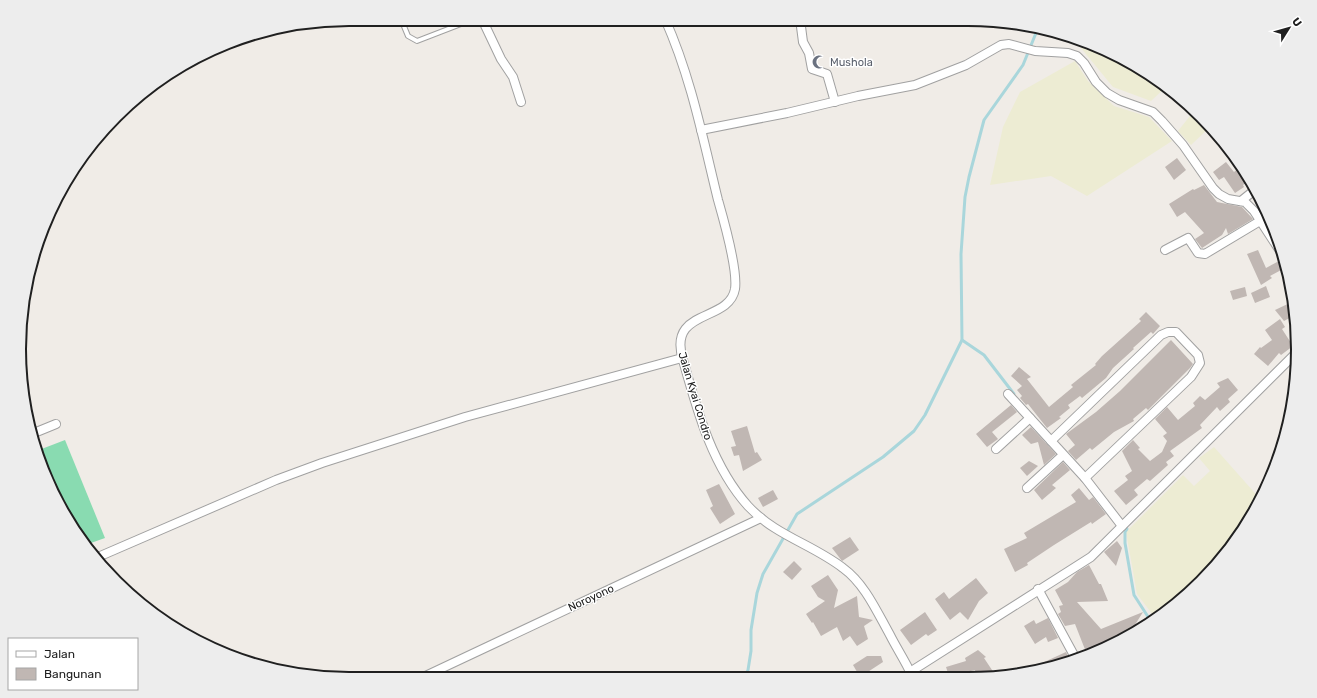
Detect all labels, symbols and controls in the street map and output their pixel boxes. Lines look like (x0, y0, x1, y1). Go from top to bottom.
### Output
north arrow (1269, 8, 1309, 48)
text: U (1289, 15, 1304, 29)
mosque icon: Mushola (811, 54, 827, 70)
place label: Mushola (830, 56, 873, 69)
street label: Jalan Kyai Condro (675, 350, 715, 442)
street label: Noroyono (566, 582, 616, 614)
legend (8, 638, 138, 690)
text: Jalan (44, 647, 75, 661)
text: Bangunan (44, 667, 101, 681)

